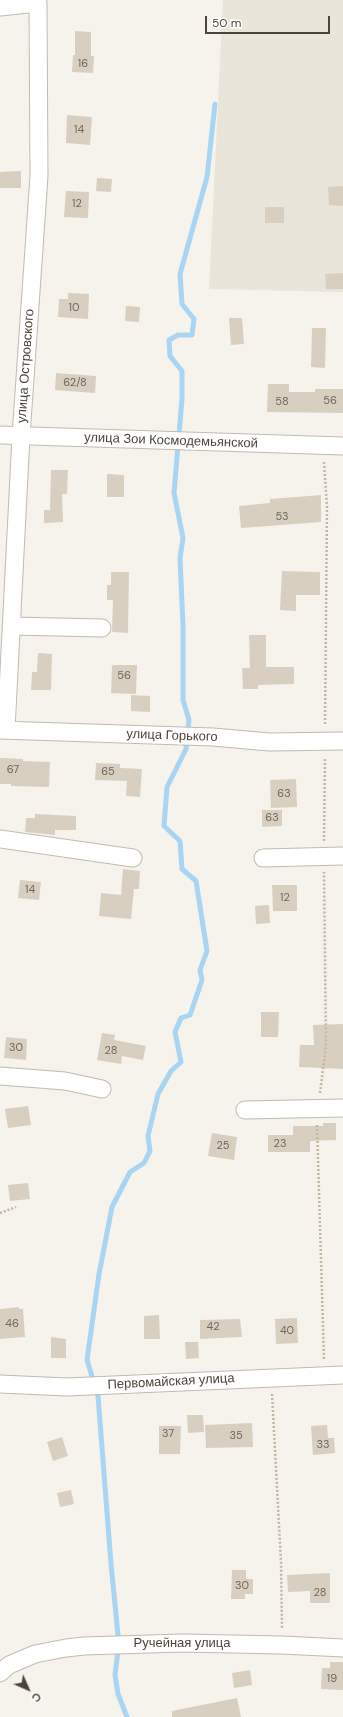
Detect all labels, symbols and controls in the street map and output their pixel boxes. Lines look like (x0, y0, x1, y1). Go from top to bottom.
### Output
scale bar (207, 8, 332, 34)
text: 50 m (212, 15, 241, 31)
house number: 16 (78, 57, 88, 71)
house number: 14 (74, 123, 84, 137)
house number: 12 (72, 197, 82, 211)
house number: 10 (69, 301, 79, 315)
street label: улица Островского (14, 308, 38, 424)
house number: 62/8 (63, 376, 87, 390)
house number: 56 (323, 394, 337, 408)
house number: 58 (275, 395, 289, 409)
street label: улица Зои Космодемьянской (84, 430, 258, 452)
house number: 53 (275, 510, 289, 524)
house number: 56 (117, 669, 131, 683)
street label: улица Горького (126, 727, 218, 745)
house number: 67 (7, 763, 19, 777)
house number: 65 (101, 765, 115, 779)
house number: 63 (277, 787, 291, 801)
house number: 63 (265, 811, 279, 825)
house number: 14 (25, 883, 35, 897)
house number: 12 (280, 891, 290, 905)
house number: 30 (9, 1041, 23, 1055)
house number: 28 (105, 1044, 117, 1058)
house number: 23 (274, 1137, 286, 1151)
house number: 25 (216, 1139, 230, 1153)
house number: 46 (5, 1317, 19, 1331)
house number: 42 (206, 1320, 220, 1334)
house number: 40 (280, 1324, 294, 1338)
street label: Первомайская улица (107, 1371, 235, 1393)
house number: 37 (162, 1427, 174, 1441)
house number: 35 (229, 1429, 243, 1443)
house number: 33 (316, 1438, 330, 1452)
house number: 30 (235, 1579, 249, 1593)
house number: 28 (314, 1586, 326, 1600)
street label: Ручейная улица (133, 1636, 231, 1652)
north arrow (8, 1669, 48, 1709)
house number: 19 (327, 1672, 337, 1686)
text: С (29, 1690, 44, 1705)

